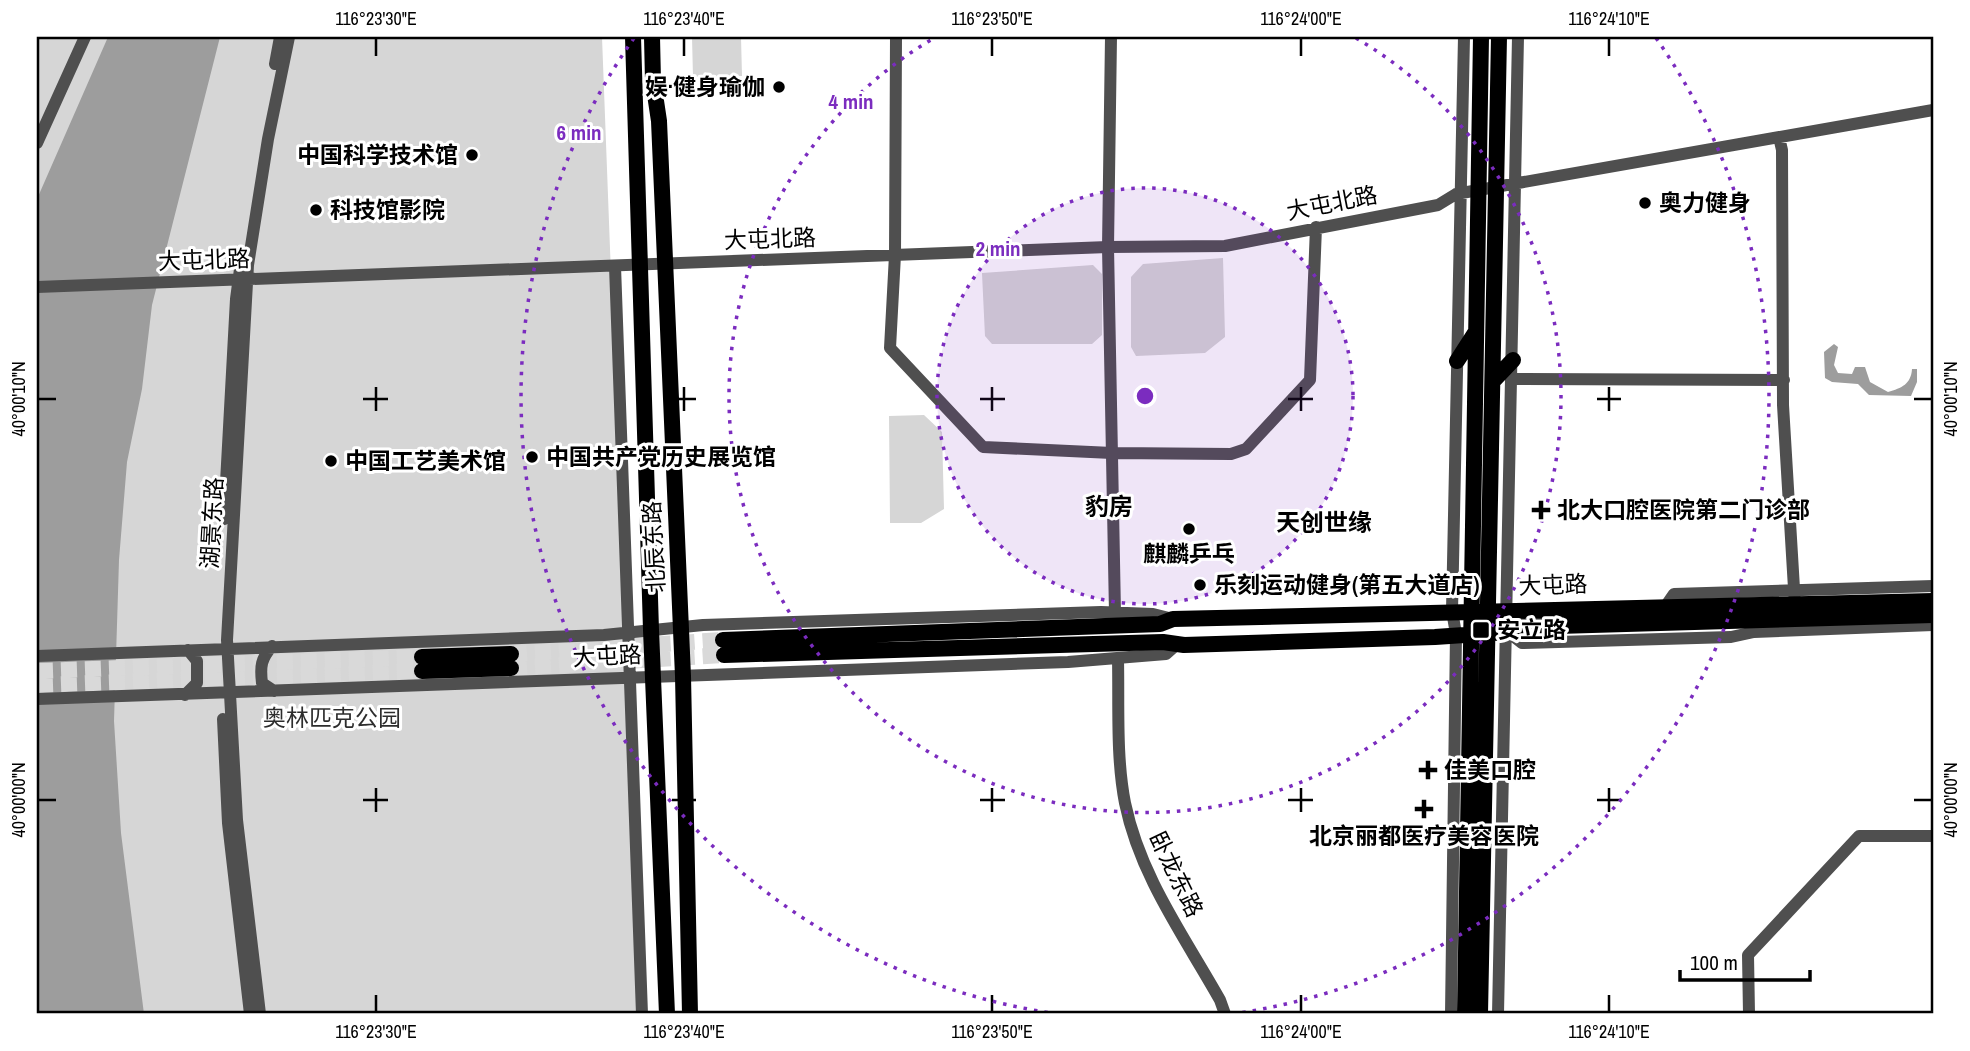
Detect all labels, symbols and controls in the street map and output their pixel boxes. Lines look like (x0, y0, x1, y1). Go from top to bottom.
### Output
text: 116°23'30"E (335, 6, 417, 31)
text: 116°23'40"E (643, 6, 725, 31)
text: 116°23'50"E (951, 6, 1033, 31)
text: 116°24'00"E (1260, 6, 1342, 31)
text: 116°24'10"E (1568, 6, 1650, 31)
place label: 娱·健身瑜伽 (645, 71, 765, 102)
marker: 娱·健身瑜伽 (771, 79, 787, 95)
text: 4 min (829, 87, 873, 116)
text: 6 min (557, 118, 601, 147)
place label: 中国科学技术馆 (297, 139, 458, 170)
marker: 中国科学技术馆 (464, 147, 480, 163)
street label: 大屯北路 (1284, 179, 1380, 227)
place label: 奥力健身 (1659, 187, 1751, 218)
place label: 科技馆影院 (330, 194, 445, 225)
marker: 奥力健身 (1637, 195, 1653, 211)
marker: 科技馆影院 (308, 202, 324, 218)
street label: 大屯北路 (723, 221, 816, 256)
text: 2 min (976, 234, 1020, 263)
street label: 大屯北路 (157, 242, 250, 277)
text: 40°00'10"N (6, 361, 31, 437)
text: 40°00'10"N (1938, 361, 1963, 437)
centre of rings (1133, 384, 1157, 408)
place label: 中国共产党历史展览馆 (546, 441, 776, 472)
place label: 中国工艺美术馆 (345, 445, 506, 476)
marker: 中国共产党历史展览馆 (524, 449, 540, 465)
marker: 中国工艺美术馆 (323, 453, 339, 469)
street label: 湖景东路 (194, 476, 229, 570)
district label: 豹房 (1085, 490, 1133, 522)
place label: 北大口腔医院第二门诊部 (1557, 494, 1810, 525)
street label: 北辰东路 (636, 500, 671, 594)
marker: 北大口腔医院第二门诊部 (1531, 500, 1551, 520)
district label: 天创世缘 (1276, 506, 1372, 538)
marker: 麒麟乒乓 (1181, 521, 1197, 537)
place label: 麒麟乒乓 (1143, 538, 1235, 569)
street label: 大屯路 (1518, 568, 1588, 601)
place label: 乐刻运动健身(第五大道店) (1214, 569, 1480, 600)
marker: 乐刻运动健身(第五大道店) (1192, 577, 1208, 593)
place label: 安立路 (1497, 614, 1566, 645)
marker: 安立路 (1471, 620, 1491, 640)
street label: 大屯路 (572, 638, 642, 673)
park label: 奥林匹克公园 (263, 702, 401, 733)
place label: 佳美口腔 (1444, 754, 1536, 785)
marker: 佳美口腔 (1418, 760, 1438, 780)
text: 40°00'00"N (6, 762, 31, 838)
text: 40°00'00"N (1938, 762, 1963, 838)
marker: 北京丽都医疗美容医院 (1414, 799, 1434, 819)
place label: 北京丽都医疗美容医院 (1309, 820, 1539, 851)
street label: 卧龙东路 (1142, 826, 1211, 922)
scale bar (1680, 939, 1809, 983)
text: 100 m (1690, 948, 1738, 977)
text: 116°23'30"E (335, 1019, 417, 1044)
text: 116°23'40"E (643, 1019, 725, 1044)
text: 116°23'50"E (951, 1019, 1033, 1044)
text: 116°24'00"E (1260, 1019, 1342, 1044)
text: 116°24'10"E (1568, 1019, 1650, 1044)

